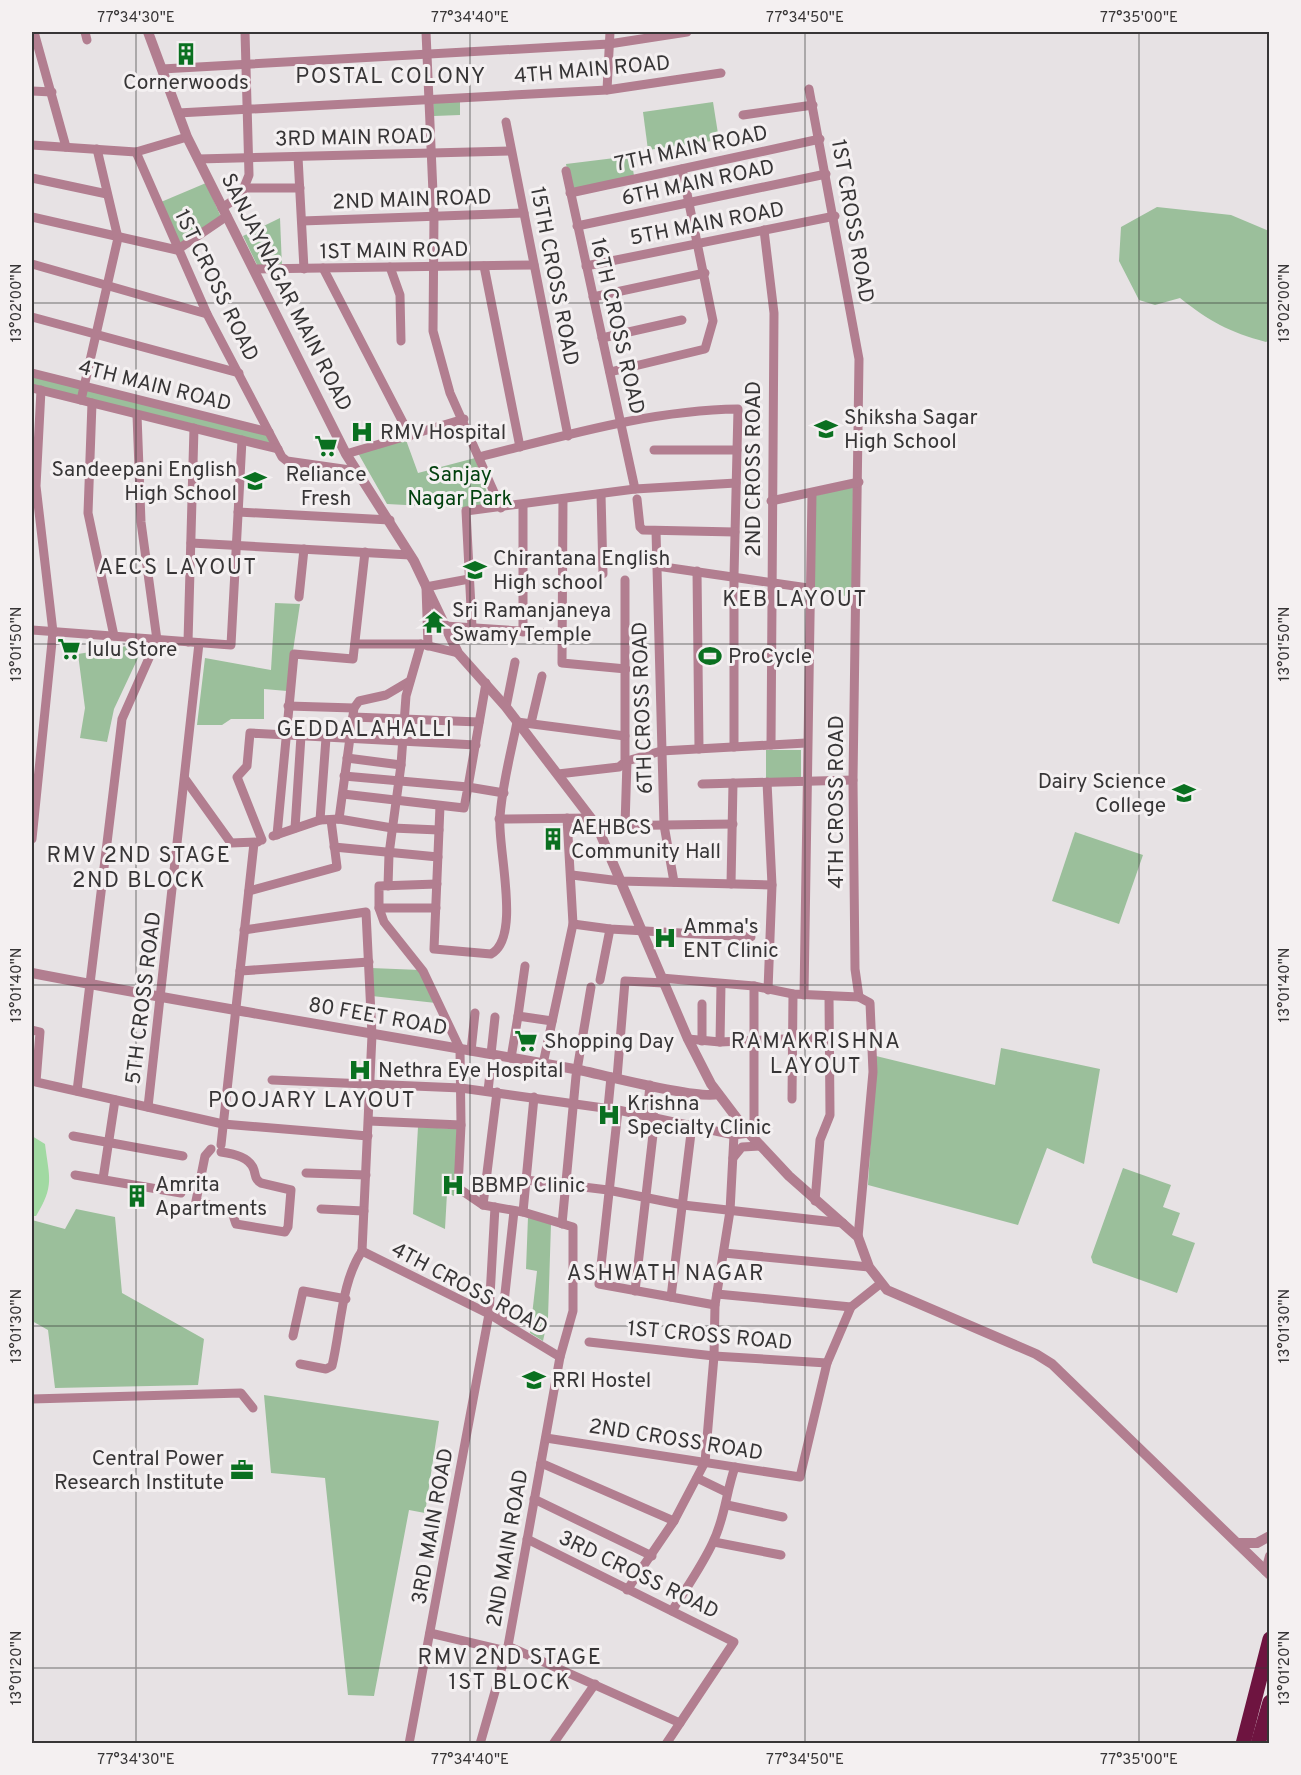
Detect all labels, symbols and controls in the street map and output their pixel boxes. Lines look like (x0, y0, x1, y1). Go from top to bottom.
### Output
text: 77°34'30"E (97, 9, 175, 28)
text: 77°34'40"E (431, 9, 509, 28)
text: 77°34'50"E (766, 9, 844, 28)
text: 77°35'00"E (1100, 9, 1178, 28)
building icon: Cornerwoods (173, 41, 199, 67)
street label: 4TH MAIN ROAD (513, 50, 671, 91)
district label: POSTAL COLONY (295, 64, 487, 91)
place label: Cornerwoods (123, 70, 249, 97)
street label: 7TH MAIN ROAD (612, 120, 770, 179)
street label: 3RD MAIN ROAD (275, 124, 433, 153)
street label: 1ST CROSS ROAD (824, 137, 879, 305)
street label: 6TH MAIN ROAD (619, 154, 777, 213)
street label: SANJAYNAGAR MAIN ROAD (214, 169, 358, 416)
street label: 2ND MAIN ROAD (332, 184, 492, 217)
street label: 15TH CROSS ROAD (523, 185, 584, 368)
street label: 5TH MAIN ROAD (628, 196, 787, 253)
street label: 1ST CROSS ROAD (167, 205, 264, 366)
street label: 16TH CROSS ROAD (583, 235, 650, 417)
street label: 1ST MAIN ROAD (319, 237, 469, 266)
text: 13°02'00"N (8, 264, 27, 342)
text: 13°02'00"N (1276, 264, 1295, 342)
street label: 4TH MAIN ROAD (75, 354, 234, 419)
street label: 2ND CROSS ROAD (741, 381, 768, 557)
place label: Shiksha Sagar High School (844, 405, 978, 456)
school or university icon: Shiksha Sagar High School (813, 416, 839, 442)
hospital icon: RMV Hospital (349, 419, 375, 445)
place label: RMV Hospital (380, 420, 506, 447)
supermarket icon: Reliance Fresh (313, 433, 339, 459)
place label: Sandeepani English High School (51, 457, 237, 508)
place label: Reliance Fresh (286, 462, 367, 513)
park label: Sanjay Nagar Park (407, 462, 513, 513)
school or university icon: Sandeepani English High School (242, 468, 268, 494)
place label: Chirantana English High school (493, 546, 670, 597)
district label: AECS LAYOUT (98, 555, 258, 582)
school or university icon: Chirantana English High school (462, 557, 488, 583)
district label: KEB LAYOUT (722, 587, 868, 614)
place label: Sri Ramanjaneya Swamy Temple (452, 598, 611, 649)
text: 13°01'50"N (8, 607, 27, 681)
text: 13°01'50"N (1276, 607, 1295, 681)
temple icon: Sri Ramanjaneya Swamy Temple (421, 609, 447, 635)
street label: 6TH CROSS ROAD (627, 621, 660, 795)
supermarket icon: lulu Store (56, 636, 82, 662)
place label: lulu Store (87, 637, 177, 664)
sports icon: ProCycle (697, 643, 723, 669)
place label: ProCycle (728, 644, 812, 671)
street label: 4TH CROSS ROAD (824, 715, 851, 889)
district label: GEDDALAHALLI (276, 717, 454, 744)
place label: Dairy Science College (1038, 769, 1166, 820)
school or university icon: Dairy Science College (1171, 780, 1197, 806)
place label: AEHBCS Community Hall (571, 815, 721, 866)
building icon: AEHBCS Community Hall (540, 826, 566, 852)
district label: RMV 2ND STAGE 2ND BLOCK (47, 843, 231, 895)
street label: 5TH CROSS ROAD (121, 910, 168, 1086)
place label: Amma's ENT Clinic (683, 914, 779, 965)
hospital icon: Amma's ENT Clinic (652, 925, 678, 951)
text: 13°01'40"N (8, 948, 27, 1022)
text: 13°01'40"N (1276, 948, 1295, 1022)
street label: 80 FEET ROAD (306, 992, 449, 1043)
supermarket icon: Shopping Day (513, 1028, 539, 1054)
place label: Shopping Day (544, 1029, 674, 1056)
district label: RAMAKRISHNA LAYOUT (731, 1029, 901, 1081)
hospital icon: Nethra Eye Hospital (347, 1057, 373, 1083)
place label: Nethra Eye Hospital (378, 1058, 564, 1085)
district label: POOJARY LAYOUT (208, 1088, 416, 1115)
place label: Krishna Specialty Clinic (627, 1091, 772, 1142)
hospital icon: Krishna Specialty Clinic (596, 1102, 622, 1128)
place label: Amrita Apartments (155, 1172, 267, 1223)
hospital icon: BBMP Clinic (440, 1172, 466, 1198)
place label: BBMP Clinic (471, 1173, 585, 1200)
building icon: Amrita Apartments (124, 1183, 150, 1209)
street label: 4TH CROSS ROAD (386, 1237, 552, 1342)
district label: ASHWATH NAGAR (567, 1261, 765, 1288)
text: 13°01'30"N (8, 1289, 27, 1363)
text: 13°01'30"N (1276, 1289, 1295, 1363)
street label: 1ST CROSS ROAD (626, 1316, 794, 1357)
school or university icon: RRI Hostel (521, 1367, 547, 1393)
place label: RRI Hostel (552, 1368, 651, 1395)
street label: 2ND CROSS ROAD (587, 1413, 765, 1468)
place label: Central Power Research Institute (54, 1446, 224, 1497)
street label: 3RD MAIN ROAD (406, 1446, 461, 1607)
office icon: Central Power Research Institute (229, 1457, 255, 1483)
street label: 2ND MAIN ROAD (481, 1467, 536, 1629)
street label: 3RD CROSS ROAD (554, 1525, 723, 1626)
text: 13°01'20"N (8, 1631, 27, 1705)
text: 13°01'20"N (1276, 1631, 1295, 1705)
district label: RMV 2ND STAGE 1ST BLOCK (418, 1645, 602, 1697)
text: 77°34'30"E (97, 1751, 175, 1770)
text: 77°34'40"E (431, 1751, 509, 1770)
text: 77°34'50"E (766, 1751, 844, 1770)
text: 77°35'00"E (1100, 1751, 1178, 1770)

